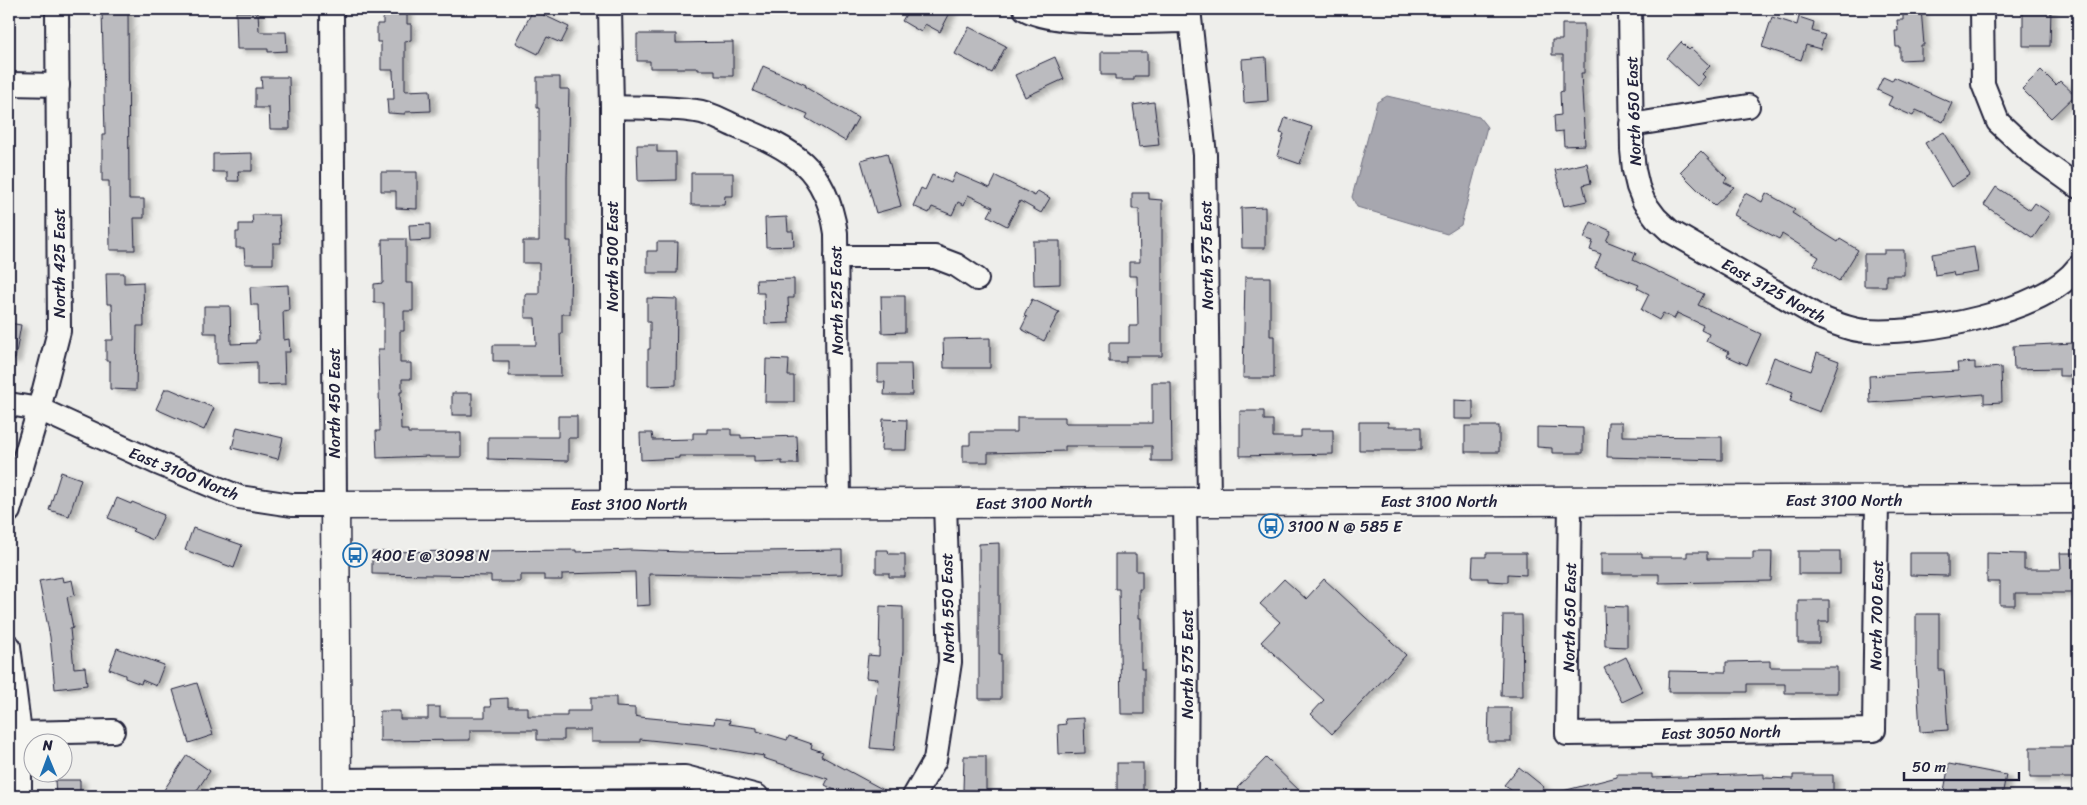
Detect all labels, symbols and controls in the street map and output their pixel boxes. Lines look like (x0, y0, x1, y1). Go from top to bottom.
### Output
street label: North 650 East (1617, 56, 1650, 166)
street label: North 575 East (1191, 200, 1222, 310)
street label: North 500 East (598, 201, 627, 311)
street label: North 425 East (45, 208, 74, 318)
street label: North 525 East (821, 245, 852, 355)
street label: East 3125 North (1716, 250, 1831, 331)
street label: North 450 East (320, 348, 349, 458)
street label: East 3100 North (124, 438, 243, 509)
street label: East 3100 North (1786, 486, 1902, 515)
street label: East 3100 North (975, 487, 1093, 518)
street label: East 3100 North (1381, 487, 1497, 516)
street label: East 3100 North (571, 490, 687, 519)
place label: 3100 N @ 585 E (1288, 512, 1403, 541)
bus stop icon: 3100 N @ 585 E (1258, 513, 1284, 539)
place label: 400 E @ 3098 N (372, 541, 490, 570)
bus stop icon: 400 E @ 3098 N (342, 542, 368, 568)
street label: North 550 East (932, 553, 963, 663)
street label: North 700 East (1861, 560, 1892, 670)
street label: North 650 East (1554, 562, 1585, 672)
street label: North 575 East (1173, 609, 1202, 719)
street label: East 3050 North (1661, 717, 1781, 748)
north arrow (22, 732, 72, 782)
text: N (42, 733, 53, 758)
scale bar (1904, 750, 2020, 782)
text: 50 m (1912, 754, 1947, 780)

